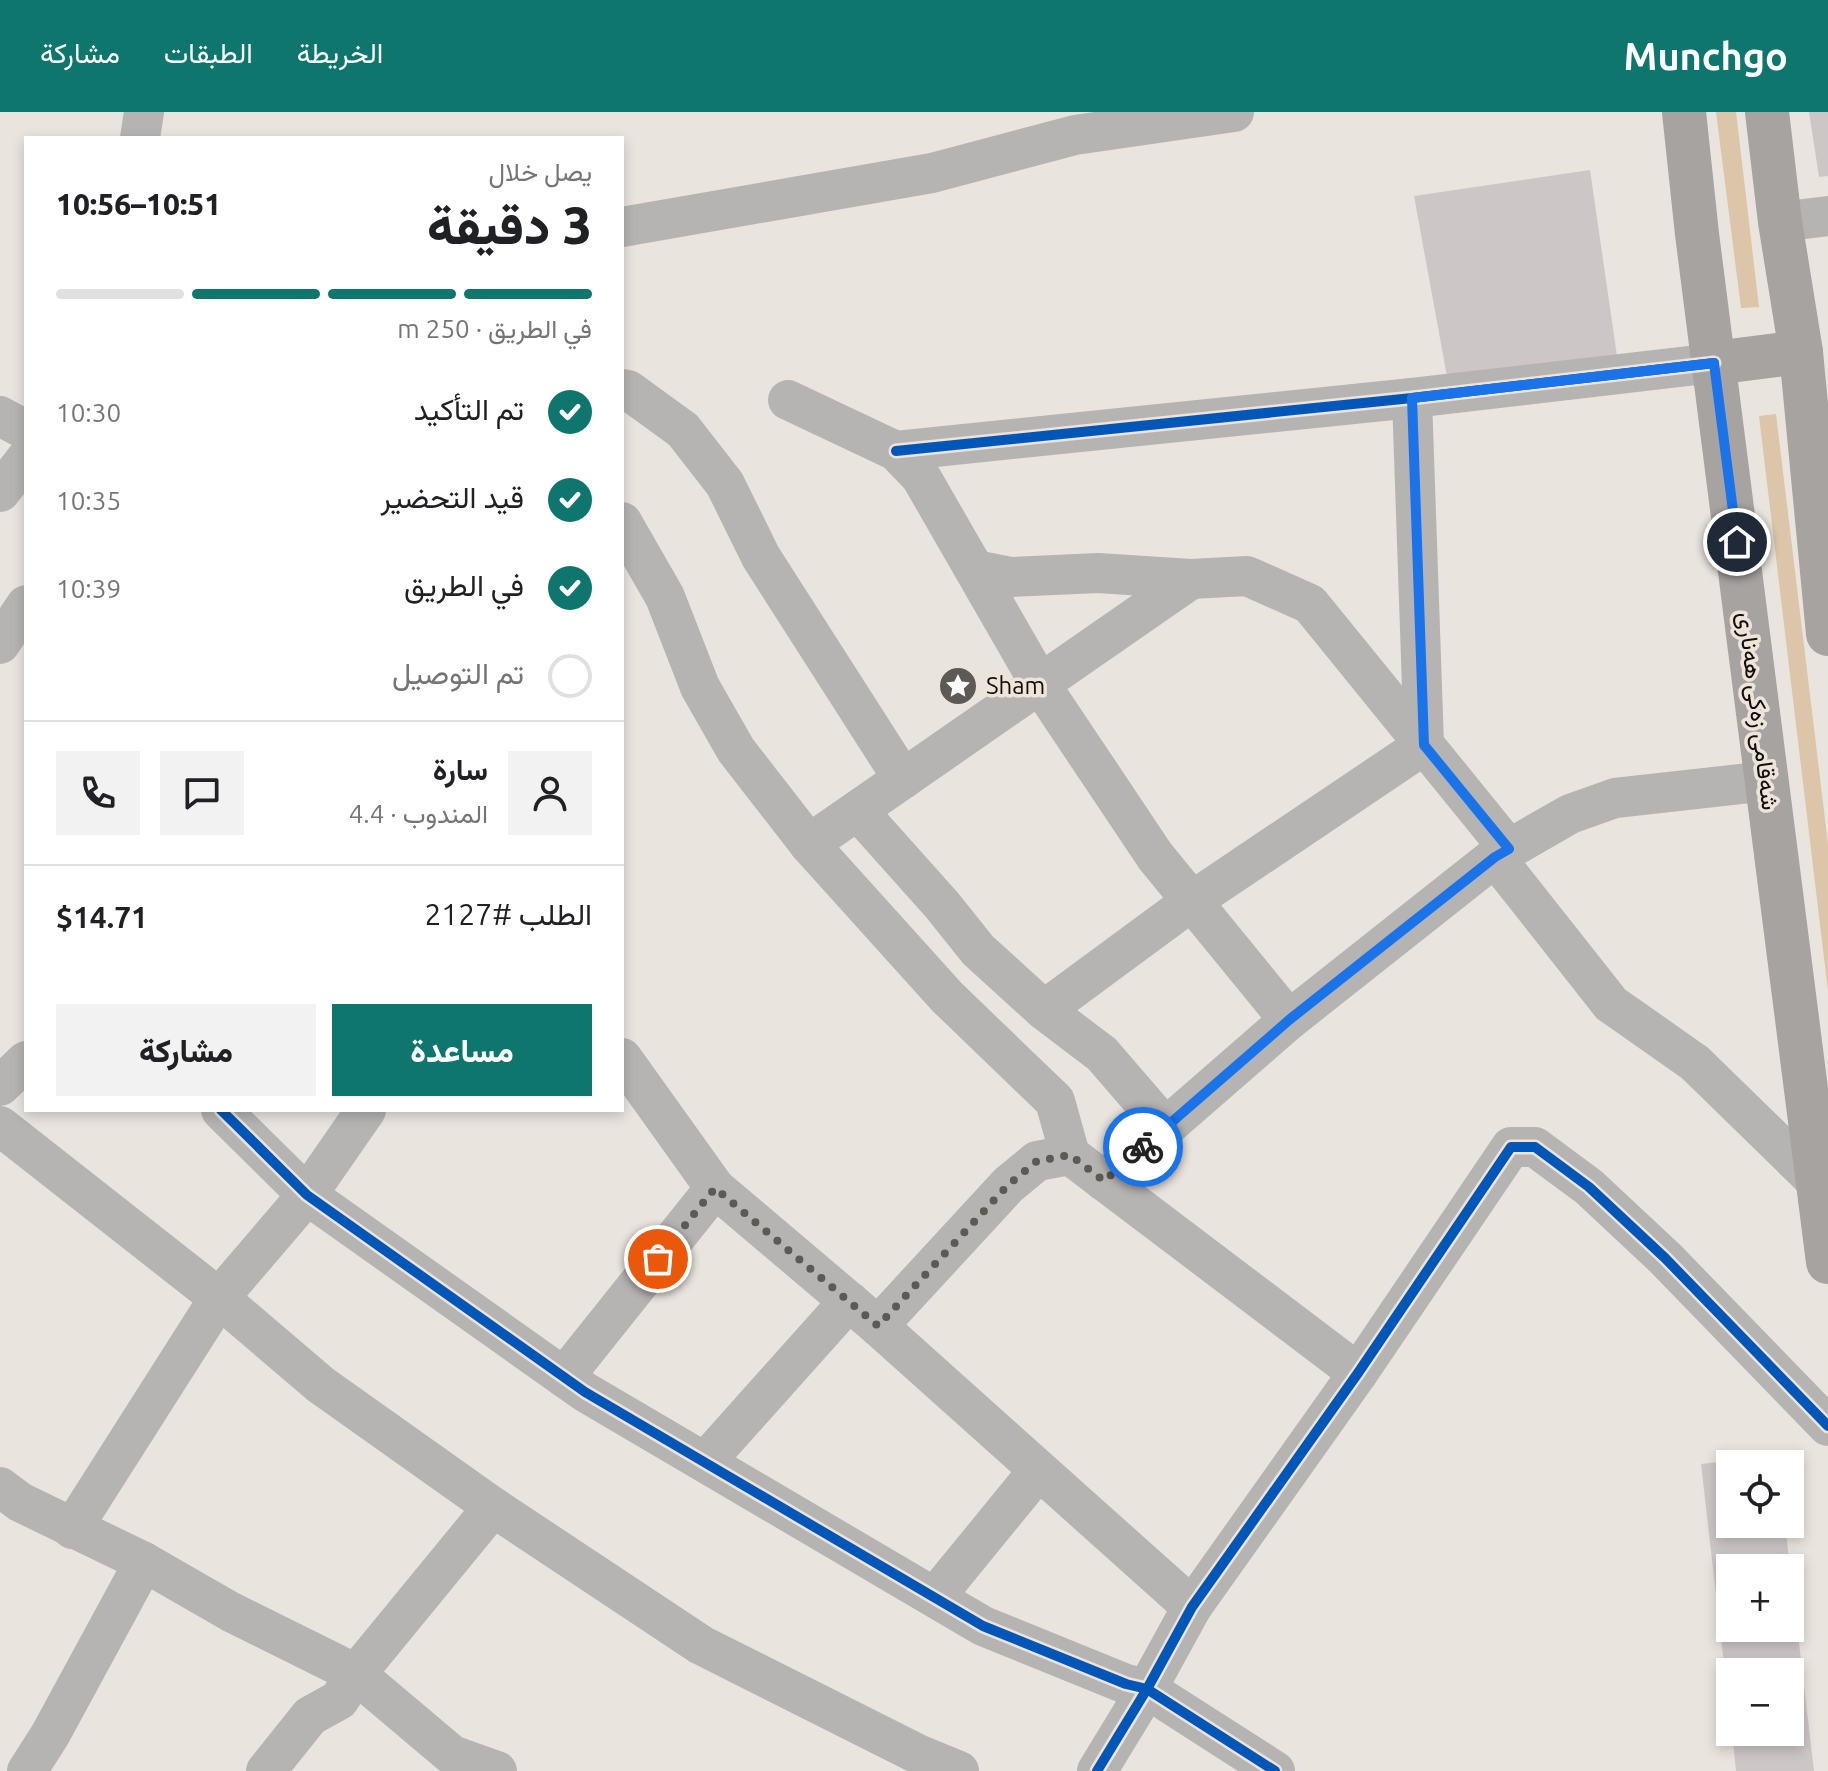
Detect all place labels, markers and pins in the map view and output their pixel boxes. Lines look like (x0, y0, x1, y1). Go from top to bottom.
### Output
pin (1703, 508, 1771, 576)
place icon: Sham (937, 665, 979, 707)
place label: Sham (986, 672, 1045, 699)
pin (624, 1225, 692, 1293)

